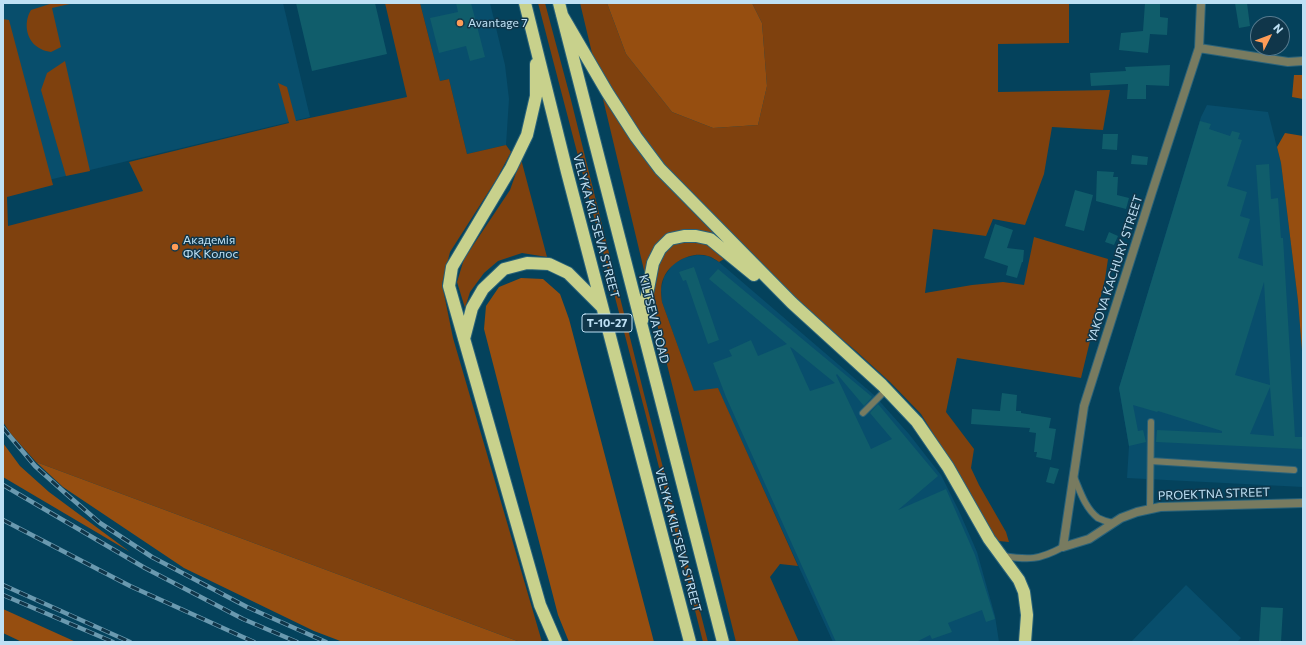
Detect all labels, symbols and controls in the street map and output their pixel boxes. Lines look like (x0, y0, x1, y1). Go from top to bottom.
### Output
place label: Avantage 7 (468, 16, 528, 30)
north arrow (1250, 16, 1290, 56)
marker: Avantage 7 (455, 18, 465, 28)
text: N (1271, 21, 1286, 36)
street label: VELYKA KILTSEVA STREET (570, 152, 622, 300)
street label: YAKOVA KACHURY STREET (1084, 193, 1146, 345)
place label: Академія ФК Колос (183, 233, 238, 261)
marker: Академія ФК Колос (170, 242, 180, 252)
street label: KILTSEVA ROAD (636, 273, 672, 365)
road number: Т-10-27 (582, 314, 632, 332)
street label: VELYKA KILTSEVA STREET (652, 466, 704, 614)
street label: PROEKTNA STREET (1158, 485, 1270, 503)

